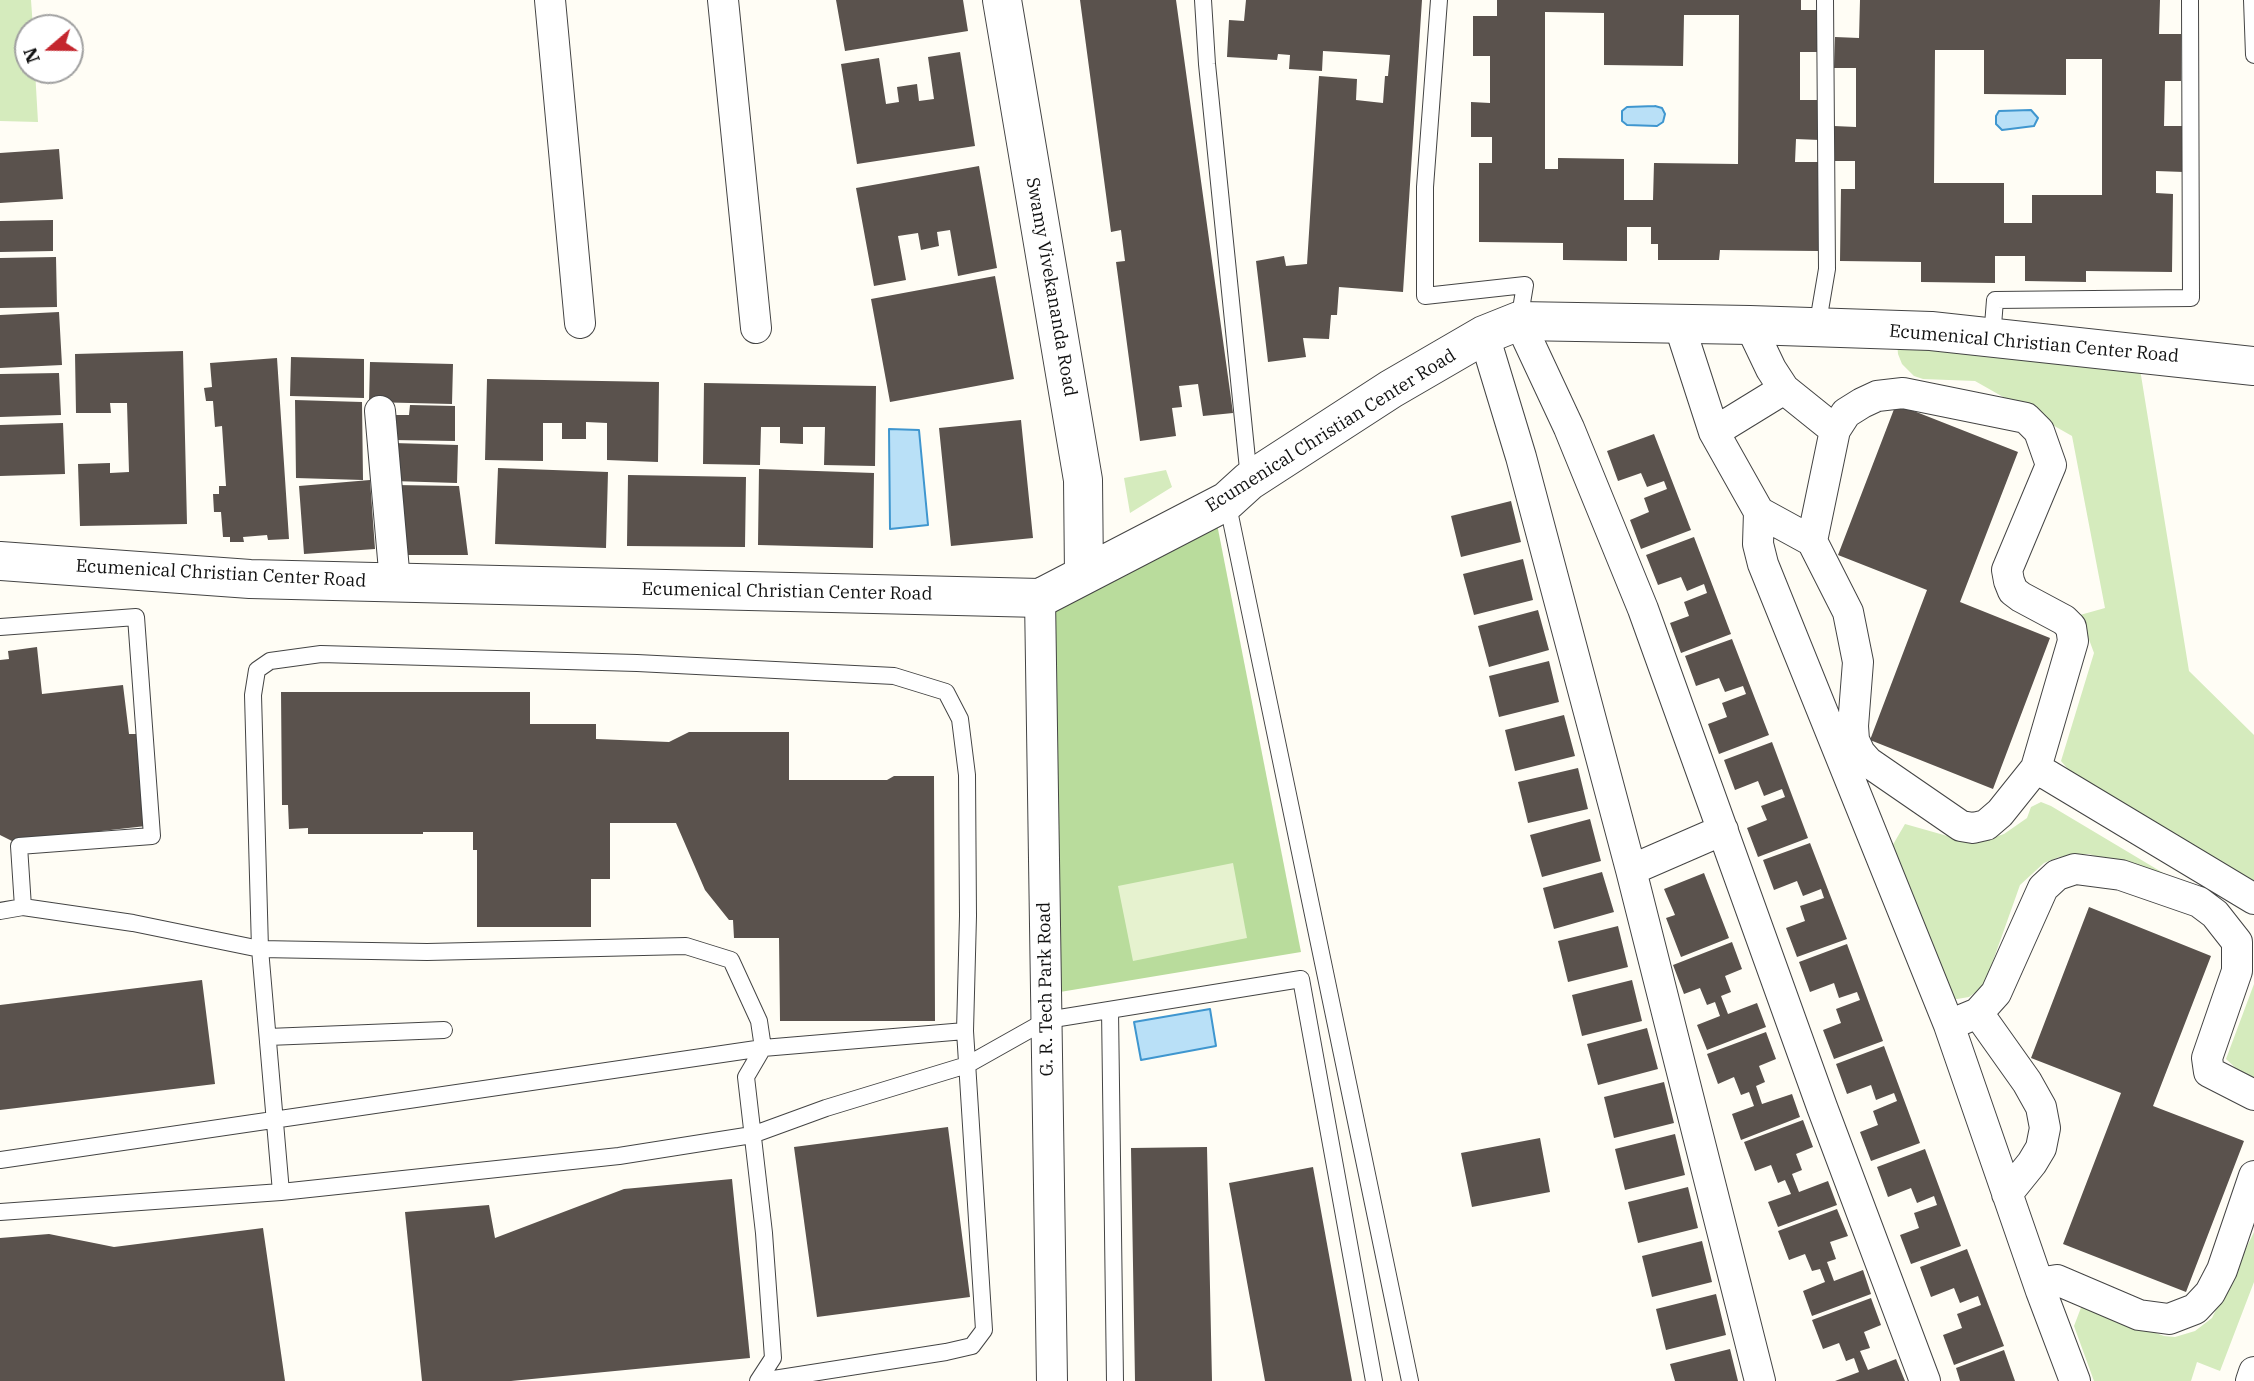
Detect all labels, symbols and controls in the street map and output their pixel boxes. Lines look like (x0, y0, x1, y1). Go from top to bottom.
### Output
north arrow (14, 14, 84, 84)
text: N (17, 44, 45, 67)
street label: Swamy Vivekananda Road (1021, 176, 1081, 398)
street label: Ecumenical Christian Center Road (1888, 321, 2180, 367)
street label: Ecumenical Christian Center Road (1202, 345, 1460, 517)
street label: Ecumenical Christian Center Road (75, 556, 367, 592)
street label: Ecumenical Christian Center Road (641, 579, 933, 605)
street label: G. R. Tech Park Road (1034, 902, 1058, 1076)

